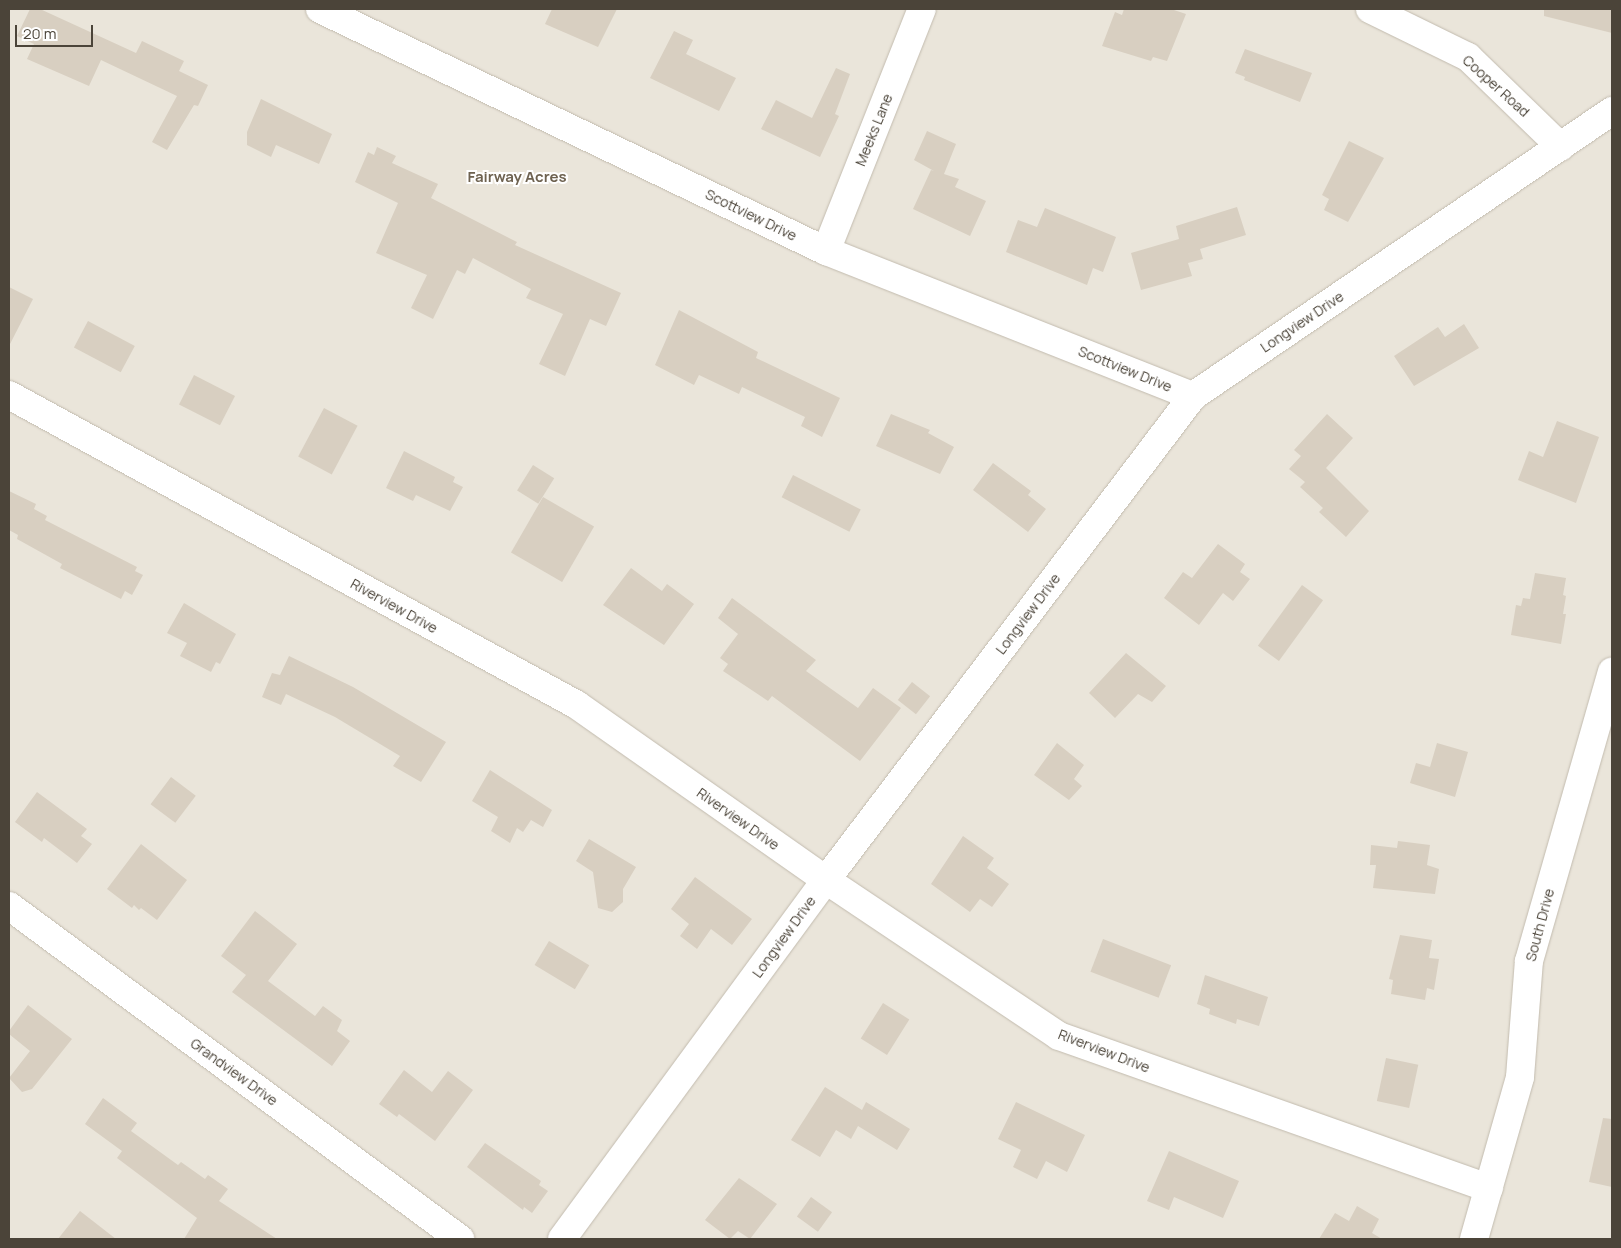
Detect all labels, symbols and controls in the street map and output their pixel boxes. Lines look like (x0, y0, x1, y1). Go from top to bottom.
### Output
scale bar (18, 15, 95, 47)
text: 20 m (23, 23, 56, 44)
street label: Cooper Road (1459, 52, 1533, 120)
street label: Meeks Lane (852, 91, 896, 169)
district label: Fairway Acres (467, 168, 567, 186)
street label: Scottview Drive (703, 186, 799, 244)
street label: Longview Drive (1257, 288, 1347, 356)
street label: Scottview Drive (1076, 343, 1174, 395)
street label: Longview Drive (992, 570, 1064, 658)
street label: Riverview Drive (348, 575, 440, 637)
street label: Riverview Drive (694, 784, 782, 854)
street label: South Drive (1522, 887, 1558, 963)
street label: Longview Drive (749, 893, 819, 981)
street label: Riverview Drive (1056, 1026, 1152, 1076)
street label: Grandview Drive (187, 1035, 281, 1109)

